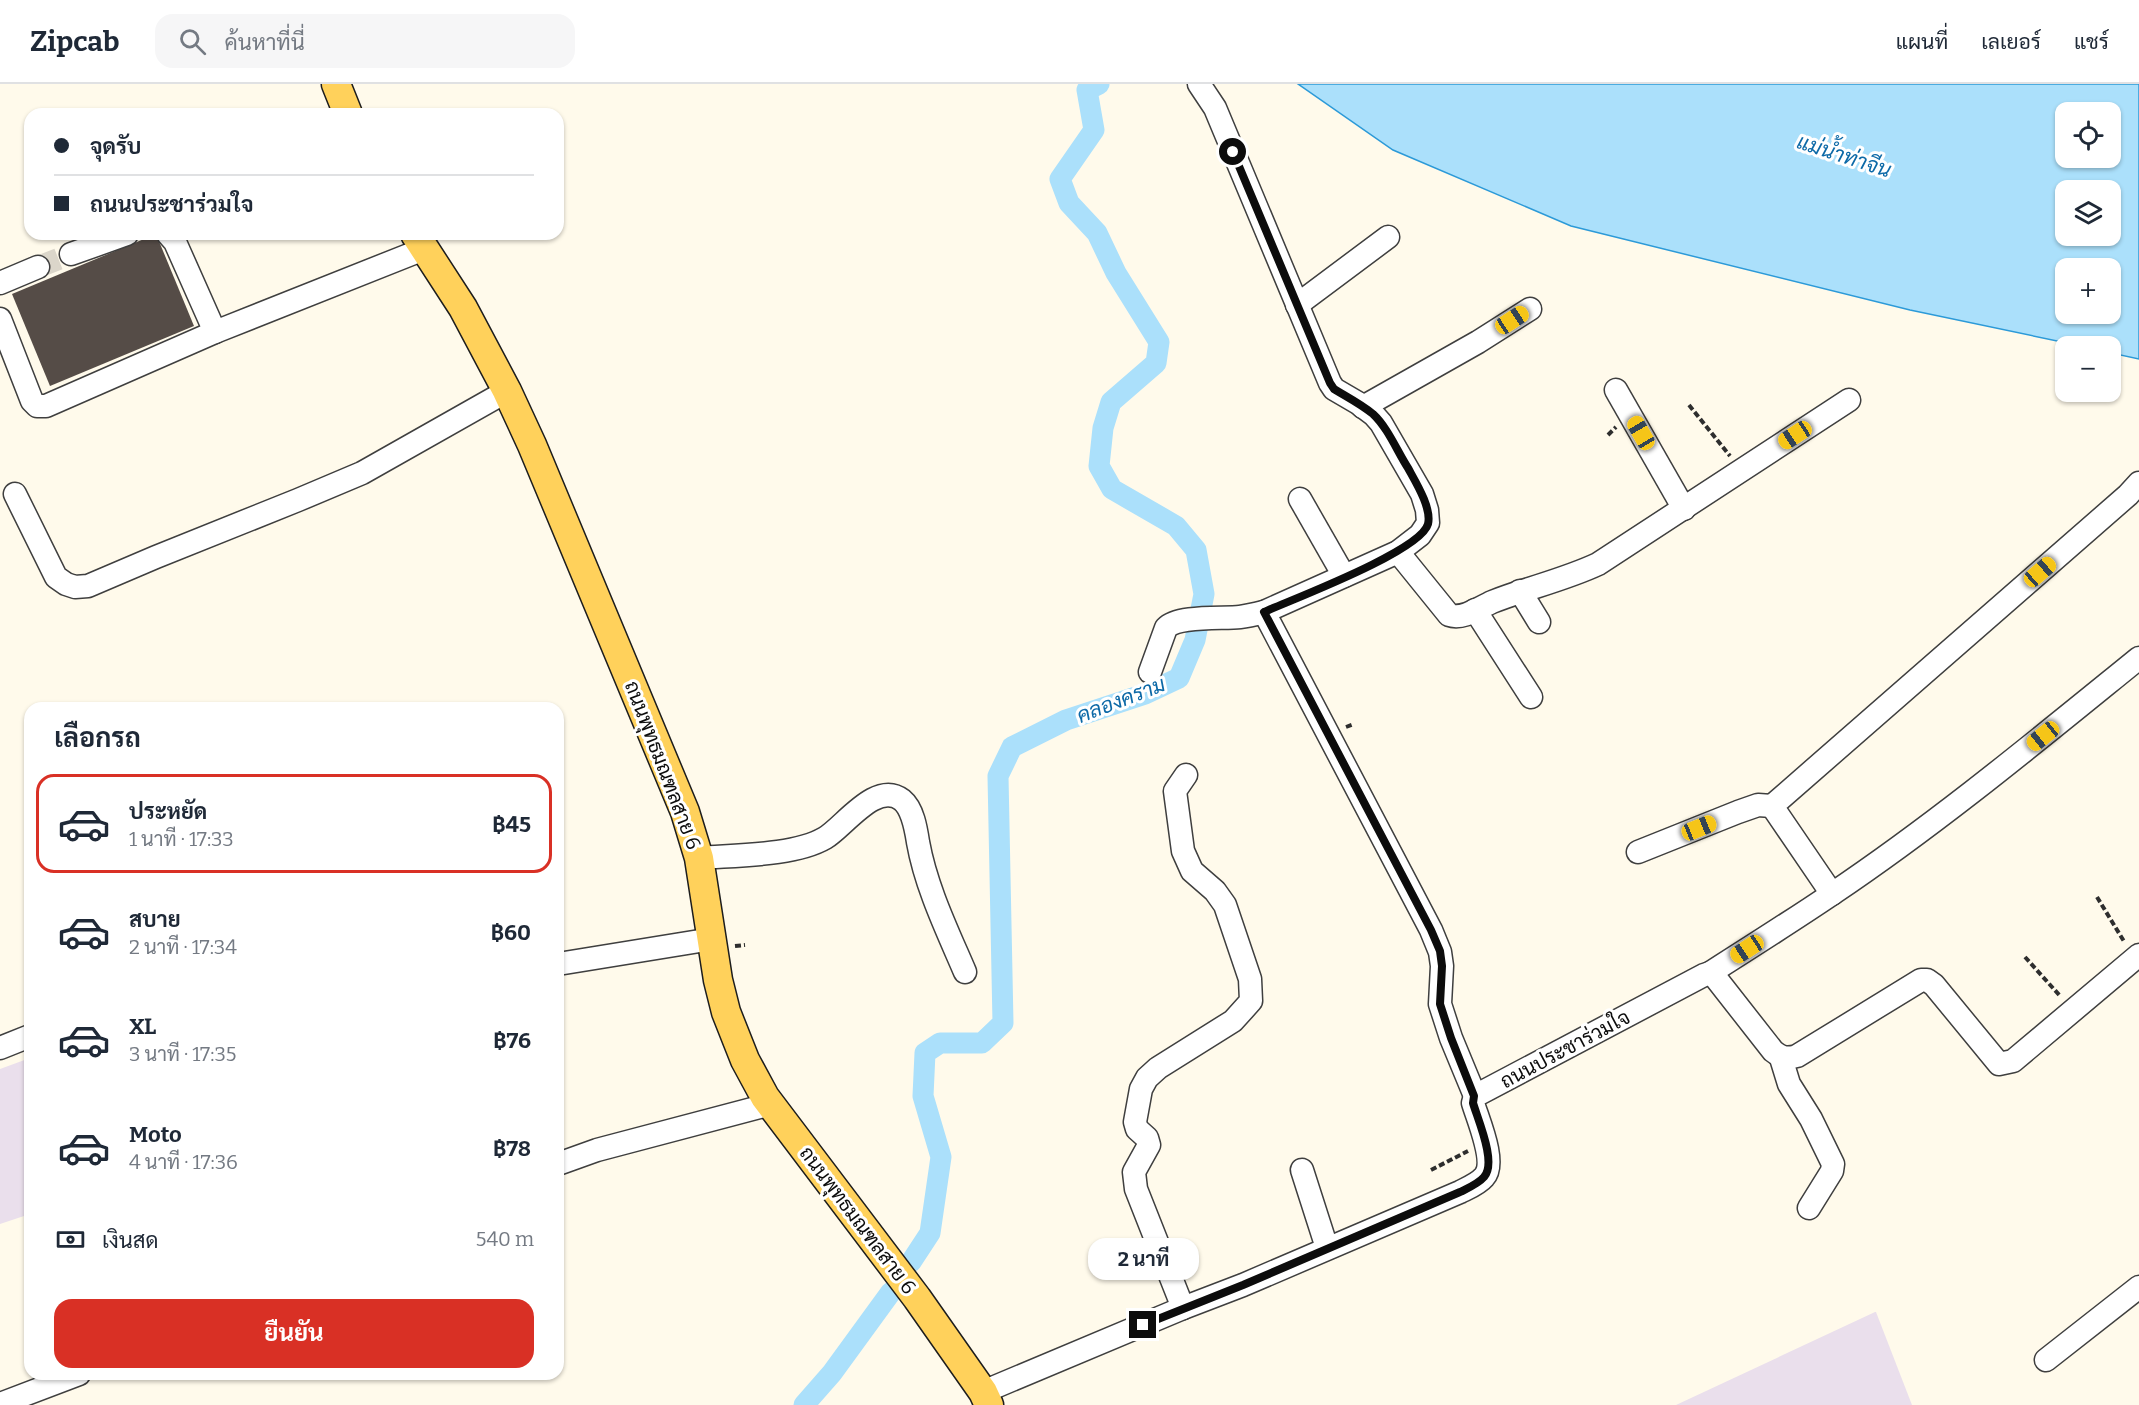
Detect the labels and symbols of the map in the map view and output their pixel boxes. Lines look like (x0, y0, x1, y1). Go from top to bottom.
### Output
water label: แม่น้ำท่าจีน (1794, 124, 1897, 184)
route start (1219, 138, 1246, 165)
car (1492, 303, 1532, 337)
car (1624, 413, 1658, 453)
car (1775, 418, 1815, 452)
car (2021, 553, 2059, 591)
water label: คลองคราม (1073, 671, 1169, 729)
street label: ถนนพุทธมณฑลสาย 6 (618, 677, 706, 853)
car (2023, 718, 2063, 754)
car (1679, 813, 1719, 843)
car (1727, 932, 1767, 966)
street label: ถนนประชาร่วมใจ (1496, 1004, 1634, 1093)
street label: ถนนพุทธมณฑลสาย 6 (793, 1141, 921, 1300)
callout: 2 นาที (1088, 1238, 1198, 1280)
route end (1129, 1311, 1156, 1338)

